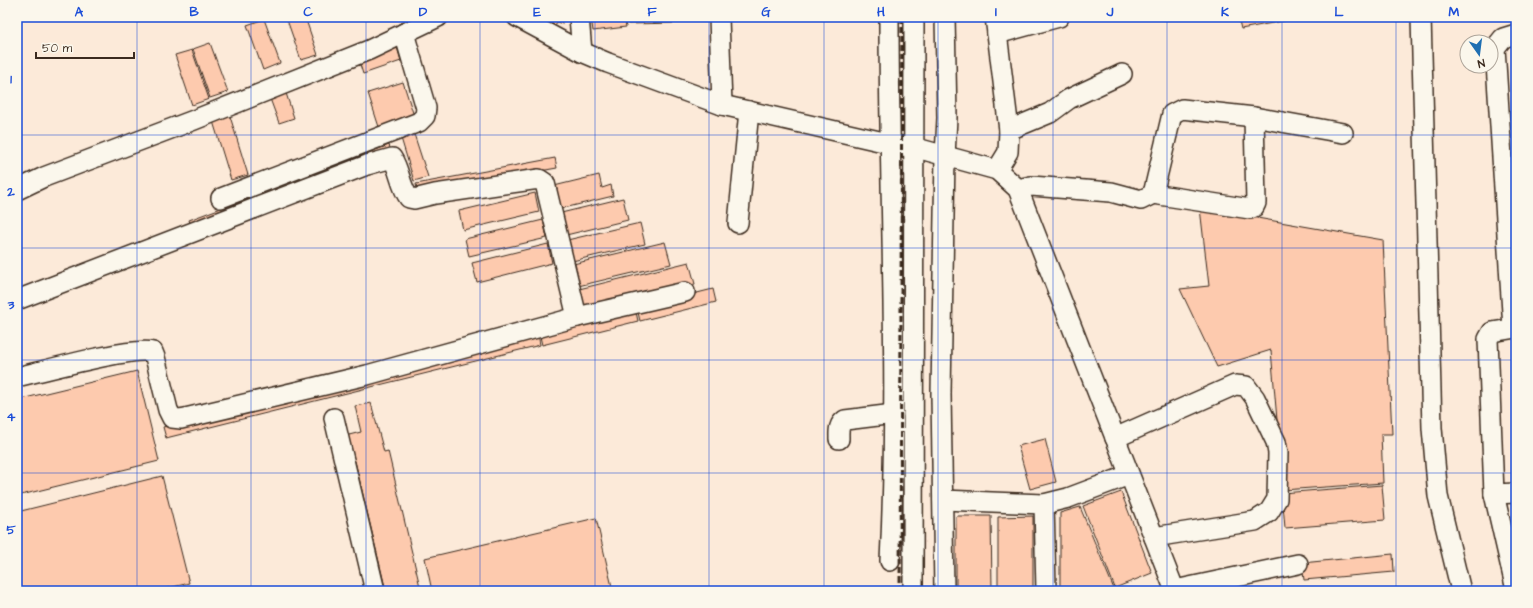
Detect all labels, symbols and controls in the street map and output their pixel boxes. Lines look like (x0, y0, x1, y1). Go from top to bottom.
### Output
text: A (75, 3, 84, 21)
text: B (189, 3, 199, 21)
text: C (303, 3, 313, 21)
text: D (419, 3, 428, 21)
text: E (533, 3, 541, 21)
text: F (647, 3, 657, 21)
text: G (761, 3, 771, 21)
text: H (877, 3, 885, 21)
text: I (995, 3, 997, 21)
text: J (1106, 3, 1114, 21)
text: K (1221, 3, 1229, 21)
text: L (1334, 3, 1344, 21)
text: M (1449, 3, 1460, 21)
scale bar (36, 34, 134, 60)
north arrow (1459, 34, 1499, 74)
text: 50 m (42, 40, 73, 57)
text: N (1476, 55, 1486, 71)
text: 1 (10, 70, 12, 88)
text: 2 (6, 183, 15, 201)
text: 3 (7, 296, 15, 314)
text: 4 (7, 408, 16, 426)
text: 5 (6, 521, 16, 539)

